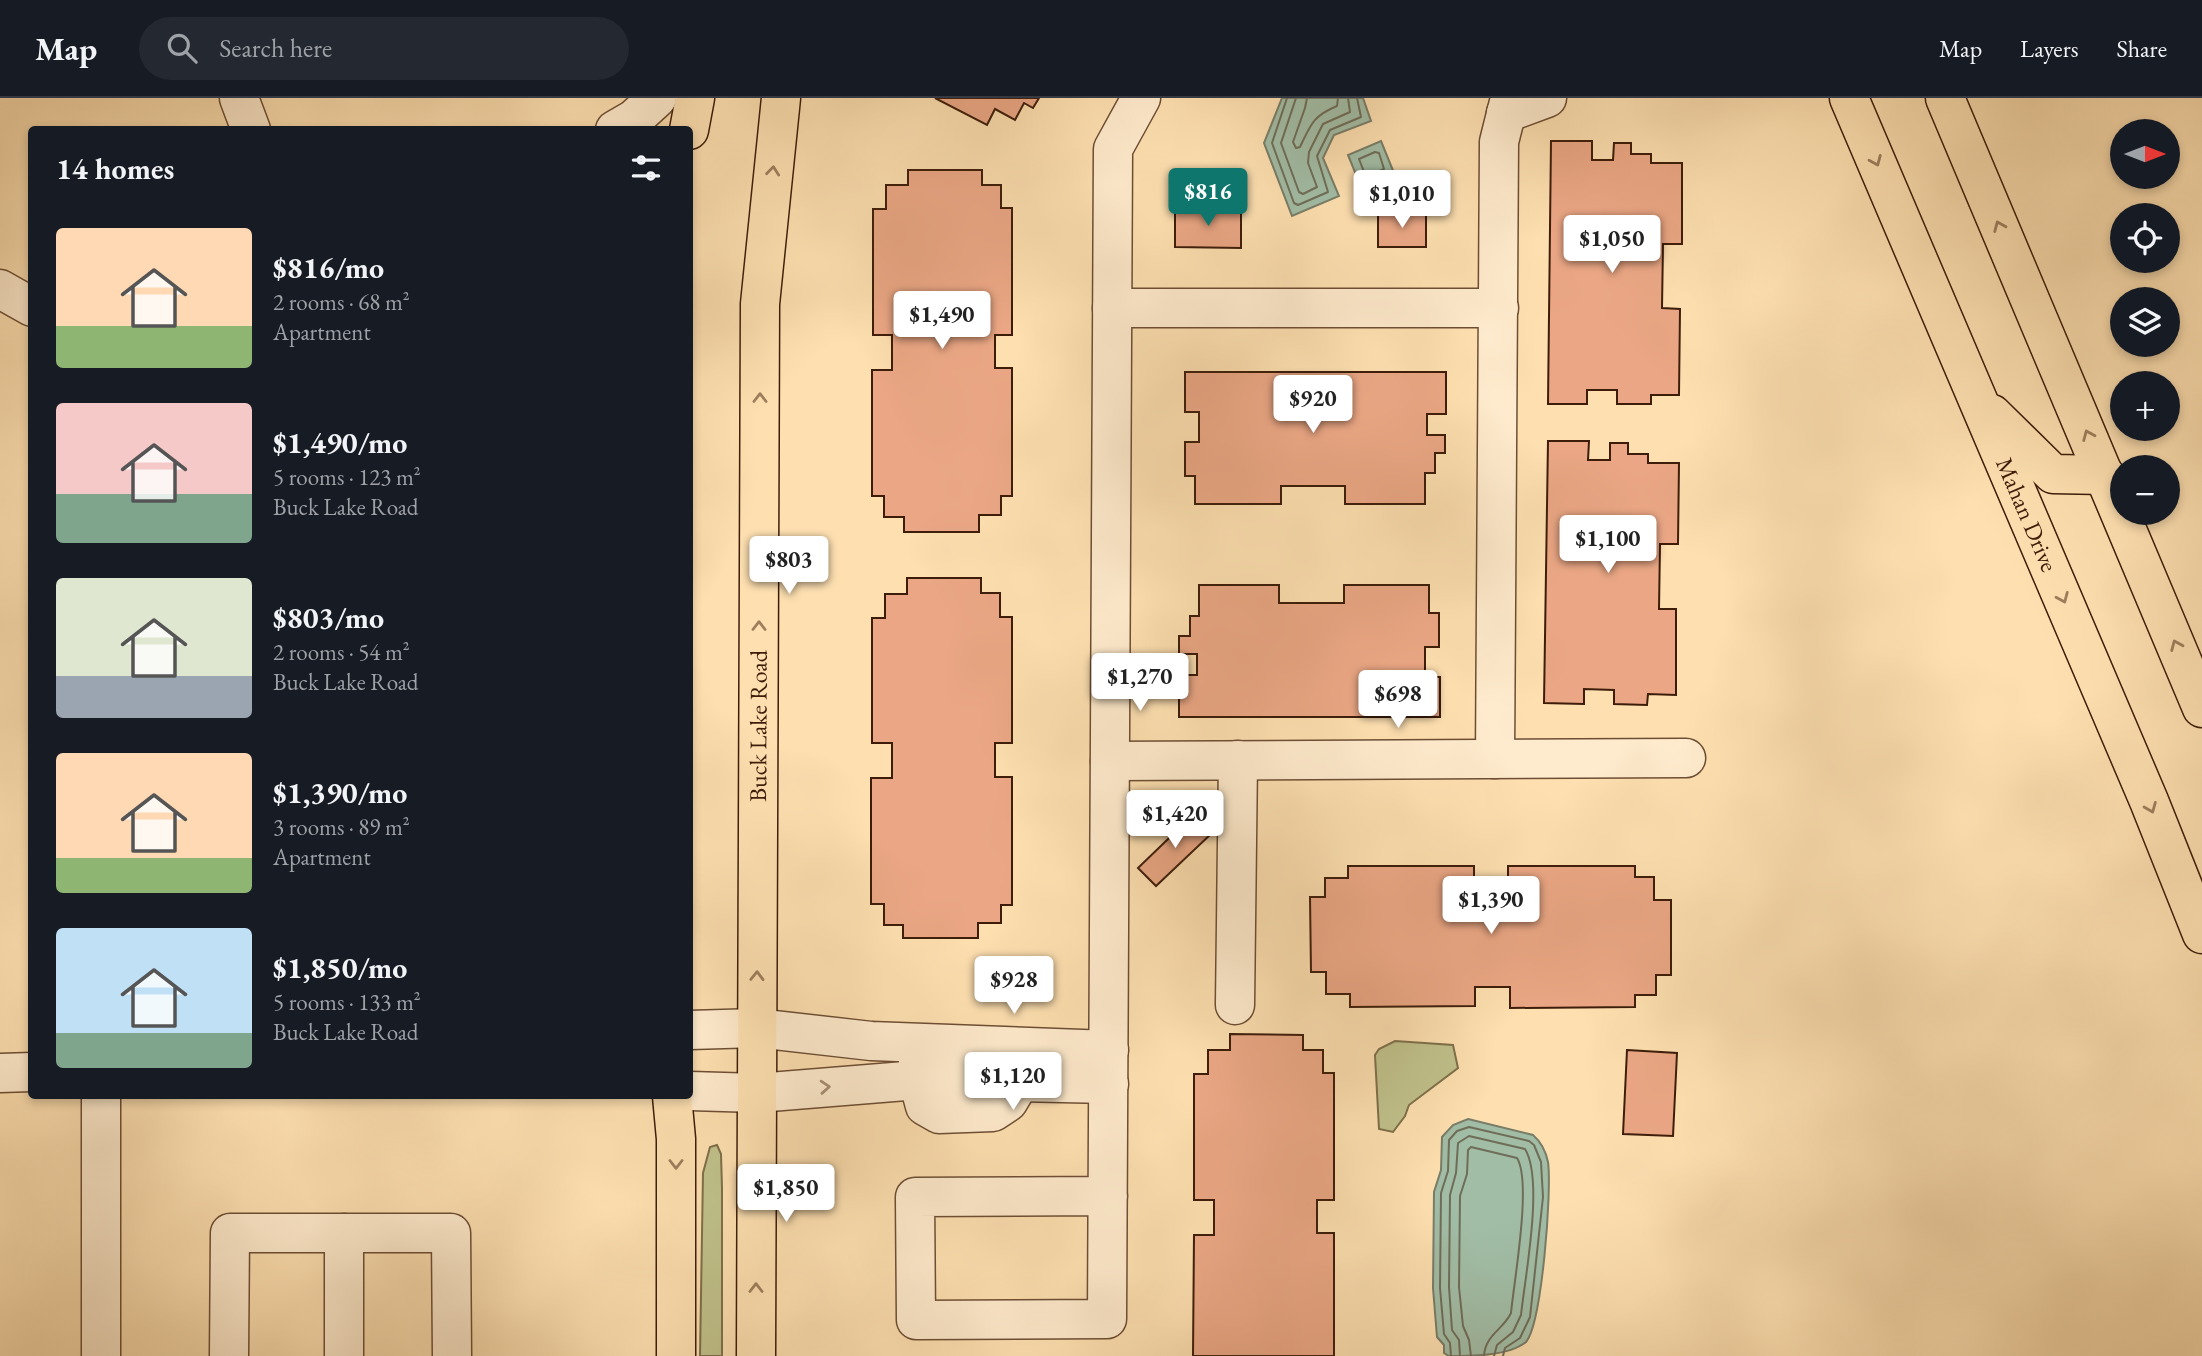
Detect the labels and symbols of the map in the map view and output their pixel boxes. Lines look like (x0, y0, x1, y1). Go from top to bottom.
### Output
north arrow (2110, 119, 2180, 189)
one-way arrow (1867, 154, 1881, 166)
one-way arrow (766, 165, 781, 177)
pin: $816 (1167, 169, 1249, 228)
pin: $1,010 (1345, 170, 1459, 230)
pin: $1,050 (1555, 216, 1669, 275)
one-way arrow (1993, 221, 2007, 233)
pin: $1,490 (885, 292, 999, 351)
pin: $920 (1272, 376, 1354, 435)
one-way arrow (752, 392, 768, 403)
one-way arrow (2082, 430, 2096, 442)
street label: Mahan Drive (1989, 452, 2065, 576)
pin: $1,100 (1551, 516, 1665, 575)
pin: $803 (748, 536, 830, 596)
one-way arrow (2054, 591, 2068, 603)
one-way arrow (751, 620, 767, 630)
one-way arrow (2170, 640, 2184, 652)
street label: Buck Lake Road (742, 649, 774, 802)
pin: $1,270 (1083, 654, 1197, 713)
pin: $698 (1357, 670, 1439, 730)
pin: $1,420 (1118, 790, 1232, 850)
one-way arrow (2143, 801, 2157, 813)
pin: $1,390 (1434, 876, 1548, 936)
pin: $928 (973, 956, 1055, 1016)
one-way arrow (750, 970, 765, 981)
pin: $1,120 (956, 1052, 1070, 1112)
one-way arrow (820, 1080, 831, 1095)
one-way arrow (668, 1159, 684, 1169)
pin: $1,850 (729, 1164, 843, 1224)
one-way arrow (748, 1282, 764, 1293)

